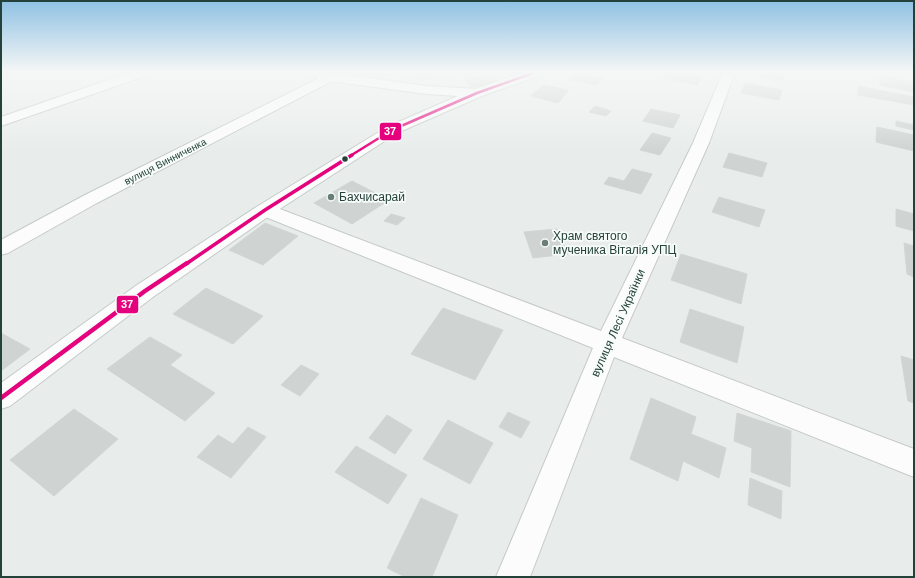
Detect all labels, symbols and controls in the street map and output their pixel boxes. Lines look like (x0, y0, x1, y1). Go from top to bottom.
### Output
line badge: 37 (379, 122, 402, 141)
text: 37 (384, 125, 396, 137)
street label: вулиця Винниченка (122, 136, 208, 187)
unlabelled marker (340, 154, 350, 164)
place label: Бахчисарай (339, 190, 405, 204)
marker: Бахчисарай (326, 192, 336, 202)
place label: Храм святого мученика Віталія УПЦ (553, 229, 677, 257)
marker: Храм святого мученика Віталія УПЦ (540, 238, 550, 248)
street label: вулиця Лесі Українки (588, 267, 648, 379)
line badge: 37 (116, 295, 139, 314)
text: 37 (121, 298, 133, 310)

